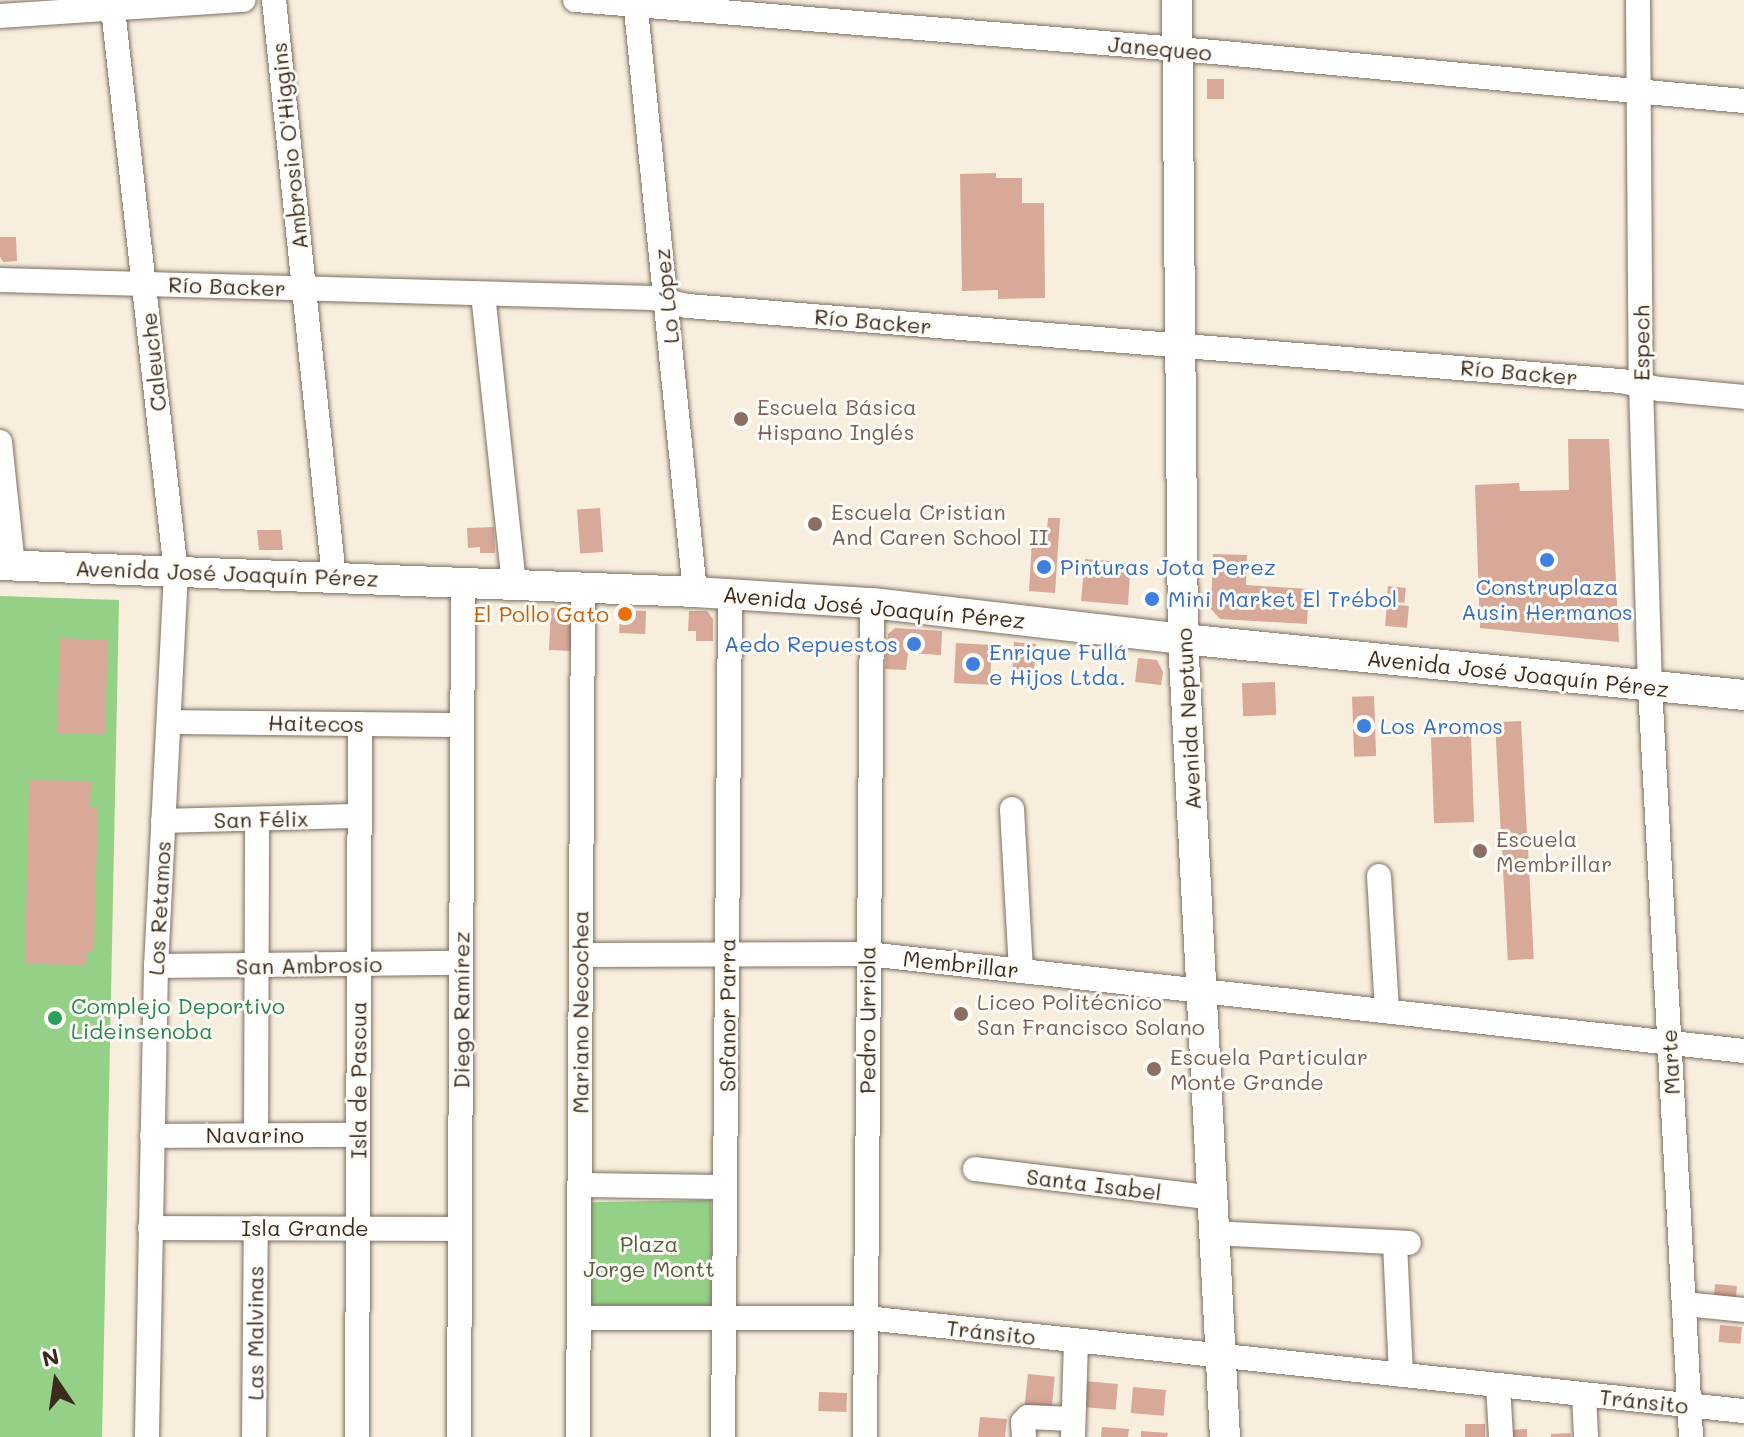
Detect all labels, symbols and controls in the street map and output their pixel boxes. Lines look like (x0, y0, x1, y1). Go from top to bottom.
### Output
street label: Janequeo (1107, 30, 1213, 66)
street label: Ambrosio O'Higgins (265, 41, 313, 251)
street label: Lo López (648, 247, 684, 345)
street label: Río Backer (168, 271, 286, 301)
street label: Río Backer (813, 303, 933, 339)
street label: Espech (1628, 305, 1654, 381)
street label: Caleuche (135, 311, 171, 413)
street label: Río Backer (1459, 354, 1579, 390)
place label: Escuela Básica Hispano Inglés (757, 393, 917, 444)
marker: Escuela Básica Hispano Inglés (732, 410, 750, 428)
place label: Escuela Cristian And Caren School II (831, 498, 1048, 550)
marker: Escuela Cristian And Caren School II (806, 515, 824, 533)
marker: Construplaza Ausin Hermanos (1538, 551, 1556, 569)
place label: Pinturas Jota Perez (1060, 554, 1276, 580)
street label: Avenida José Joaquín Pérez (75, 555, 379, 591)
marker: Pinturas Jota Perez (1035, 558, 1053, 576)
place label: Construplaza Ausin Hermanos (1461, 573, 1633, 624)
street label: Avenida José Joaquín Pérez (722, 581, 1026, 633)
place label: Mini Market El Trébol (1168, 586, 1397, 612)
marker: Mini Market El Trébol (1143, 590, 1161, 608)
place label: El Pollo Gato (473, 601, 609, 627)
marker: El Pollo Gato (616, 605, 634, 623)
street label: Avenida Neptuno (1170, 627, 1206, 811)
place label: Aedo Repuestos (724, 631, 898, 657)
marker: Aedo Repuestos (905, 635, 923, 653)
place label: Enrique Fullá e Hijos Ltda. (989, 638, 1127, 690)
street label: Avenida José Joaquín Pérez (1366, 644, 1670, 702)
marker: Enrique Fullá e Hijos Ltda. (964, 655, 982, 673)
street label: Haitecos (268, 709, 364, 737)
place label: Los Aromos (1380, 713, 1503, 739)
marker: Los Aromos (1355, 717, 1373, 735)
street label: San Félix (213, 805, 309, 833)
place label: Escuela Membrillar (1496, 825, 1612, 876)
street label: Los Retamos (142, 840, 176, 976)
marker: Escuela Membrillar (1471, 842, 1489, 860)
street label: Mariano Necochea (567, 910, 593, 1114)
street label: Diego Ramírez (448, 931, 474, 1089)
street label: Sofanor Parra (714, 938, 740, 1092)
street label: Membrillar (902, 945, 1020, 983)
street label: Pedro Urriola (854, 946, 880, 1094)
street label: San Ambrosio (235, 951, 383, 979)
place label: Liceo Politécnico San Francisco Solano (977, 988, 1205, 1040)
place label: Complejo Deportivo Lideinsenoba (71, 992, 285, 1044)
street label: Isla de Pascua (345, 1001, 371, 1159)
marker: Liceo Politécnico San Francisco Solano (952, 1005, 970, 1023)
marker: Complejo Deportivo Lideinsenoba (46, 1009, 64, 1027)
street label: Marte (1655, 1029, 1685, 1095)
place label: Escuela Particular Monte Grande (1170, 1043, 1368, 1094)
marker: Escuela Particular Monte Grande (1145, 1060, 1163, 1078)
street label: Navarino (206, 1122, 304, 1148)
street label: Santa Isabel (1025, 1163, 1163, 1205)
street label: Isla Grande (241, 1215, 369, 1241)
park label: Plaza Jorge Montt (583, 1230, 715, 1282)
street label: Las Malvinas (242, 1266, 268, 1400)
street label: Tránsito (945, 1314, 1037, 1350)
north arrow (16, 1341, 96, 1421)
text: N (39, 1341, 62, 1373)
street label: Tránsito (1598, 1383, 1690, 1419)

